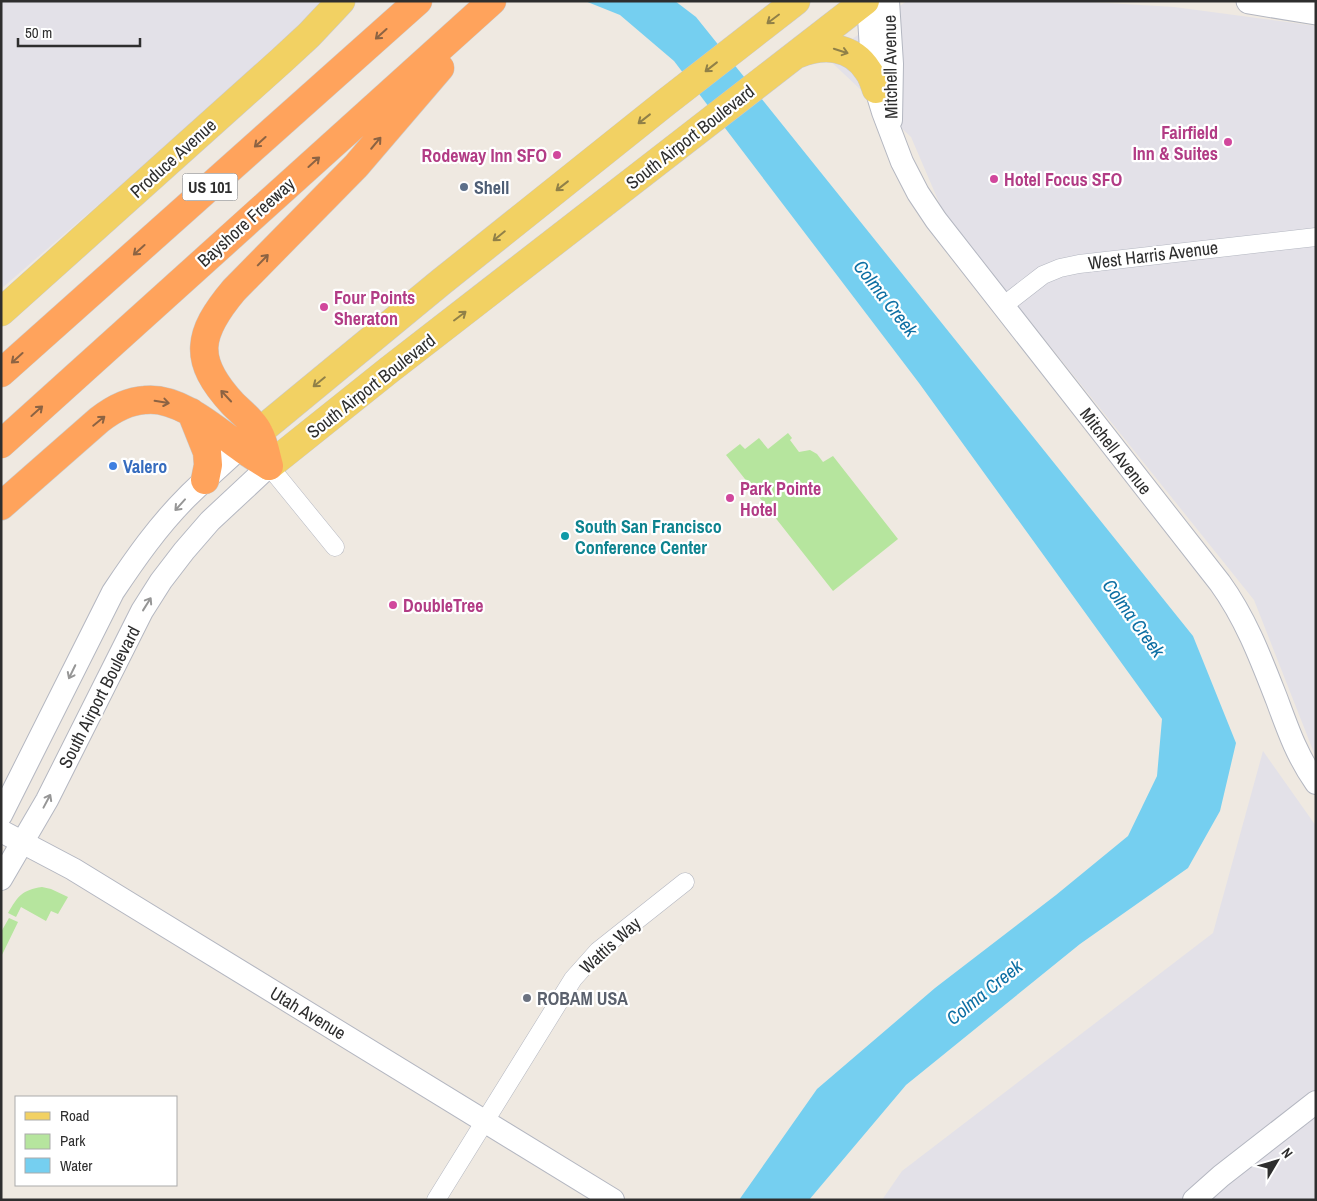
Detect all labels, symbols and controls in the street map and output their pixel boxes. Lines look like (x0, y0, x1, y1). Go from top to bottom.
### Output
one-way arrow (766, 14, 780, 24)
scale bar (18, 15, 140, 47)
street label: Mitchell Avenue (877, 15, 903, 119)
text: 50 m (25, 22, 52, 43)
one-way arrow (375, 28, 388, 40)
one-way arrow (832, 46, 848, 56)
one-way arrow (705, 61, 718, 72)
street label: South Airport Boulevard (621, 79, 759, 195)
street label: Produce Avenue (124, 113, 222, 203)
one-way arrow (638, 114, 651, 125)
place label: Fairfield Inn & Suites (1133, 120, 1218, 166)
one-way arrow (254, 136, 267, 148)
marker: Fairfield Inn & Suites (1222, 136, 1234, 148)
one-way arrow (370, 137, 381, 150)
place label: Rodeway Inn SFO (422, 143, 547, 168)
marker: Rodeway Inn SFO (551, 149, 563, 161)
one-way arrow (307, 156, 320, 168)
place label: Hotel Focus SFO (1004, 167, 1122, 192)
street label: Bayshore Freeway (192, 171, 301, 272)
road number: US 101 (182, 173, 238, 200)
marker: Hotel Focus SFO (988, 173, 1000, 185)
place label: Shell (474, 175, 509, 200)
one-way arrow (555, 180, 568, 191)
marker: Shell (458, 181, 470, 193)
one-way arrow (493, 230, 506, 241)
street label: West Harris Avenue (1087, 235, 1219, 275)
one-way arrow (132, 244, 145, 256)
one-way arrow (257, 254, 269, 266)
water label: Colma Creek (848, 254, 925, 343)
place label: Four Points Sheraton (334, 285, 415, 331)
marker: Four Points Sheraton (318, 301, 330, 313)
one-way arrow (453, 310, 466, 321)
street label: South Airport Boulevard (302, 328, 440, 444)
one-way arrow (11, 352, 24, 364)
one-way arrow (313, 377, 326, 388)
one-way arrow (220, 389, 232, 402)
one-way arrow (154, 397, 170, 407)
street label: Mitchell Avenue (1074, 402, 1158, 500)
one-way arrow (31, 405, 44, 417)
one-way arrow (92, 415, 105, 426)
place label: Valero (123, 454, 167, 479)
marker: Valero (107, 460, 119, 472)
place label: Park Pointe Hotel (740, 476, 821, 522)
marker: Park Pointe Hotel (724, 492, 736, 504)
one-way arrow (174, 498, 186, 511)
place label: South San Francisco Conference Center (575, 514, 722, 560)
marker: South San Francisco Conference Center (559, 530, 571, 542)
water label: Colma Creek (1097, 574, 1172, 663)
place label: DoubleTree (403, 593, 483, 618)
one-way arrow (142, 598, 152, 612)
marker: DoubleTree (387, 599, 399, 611)
street label: South Airport Boulevard (52, 621, 146, 773)
one-way arrow (67, 664, 76, 679)
one-way arrow (42, 794, 52, 808)
street label: Wattis Way (574, 910, 646, 979)
water label: Colma Creek (940, 953, 1028, 1031)
street label: Utah Avenue (265, 981, 351, 1045)
place label: ROBAM USA (537, 986, 628, 1011)
marker: ROBAM USA (521, 992, 533, 1004)
legend (15, 1096, 178, 1186)
text: Road (60, 1105, 89, 1126)
text: Park (60, 1130, 86, 1151)
north arrow (1252, 1136, 1302, 1186)
text: N (1278, 1144, 1297, 1162)
text: Water (60, 1155, 92, 1176)

